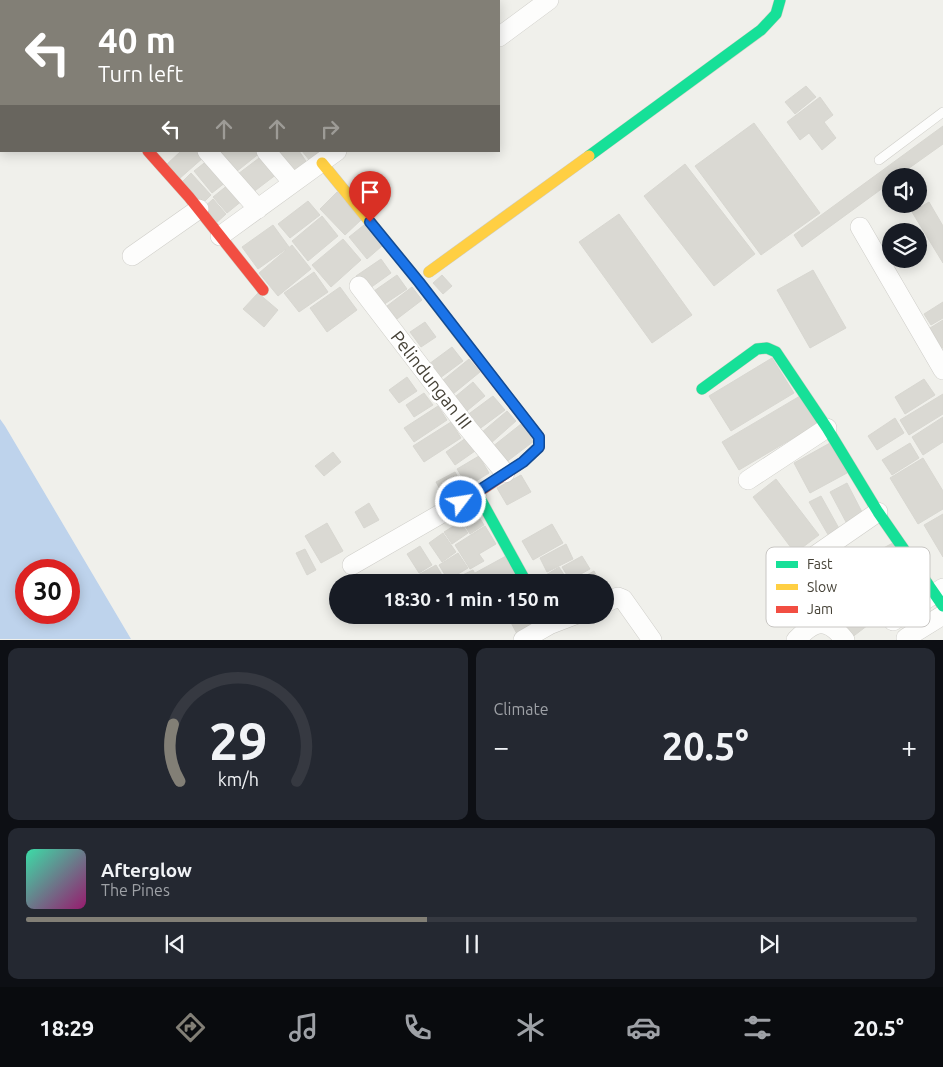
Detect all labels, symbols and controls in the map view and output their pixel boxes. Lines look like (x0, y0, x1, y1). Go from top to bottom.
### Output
icon: left (15, 20, 80, 85)
text: 40 m (98, 20, 176, 60)
text: Turn left (98, 61, 183, 86)
icon: left (157, 115, 185, 143)
icon: ahead (210, 115, 238, 143)
icon: ahead (263, 115, 291, 143)
icon: right (316, 115, 344, 143)
map controls (882, 168, 927, 268)
button: sound (882, 168, 927, 213)
pin (349, 171, 391, 222)
icon: arrive (356, 178, 384, 206)
button: layers (882, 223, 927, 268)
street label: Pelindungan III (387, 326, 476, 432)
position arrow (434, 475, 486, 527)
legend (766, 547, 930, 627)
text: Fast (807, 556, 833, 572)
speed limit sign: 30 (15, 559, 80, 624)
text: Slow (807, 579, 837, 595)
text: 18:30 · 1 min · 150 m (384, 588, 559, 610)
text: Jam (807, 601, 833, 617)
text: Climate (494, 700, 549, 718)
text: 29 (208, 712, 267, 770)
text: 20.5° (662, 725, 749, 767)
text: − (494, 731, 509, 762)
text: + (901, 731, 917, 762)
text: km/h (217, 769, 258, 789)
text: Afterglow (101, 859, 192, 881)
text: The Pines (101, 881, 170, 899)
icon: previous (161, 930, 189, 958)
icon: pause (458, 930, 486, 958)
icon: next (755, 930, 783, 958)
icon: directions (173, 1010, 208, 1045)
icon: music (286, 1010, 321, 1045)
icon: phone (400, 1010, 435, 1045)
icon: climate (513, 1010, 548, 1045)
icon: car (626, 1010, 661, 1045)
icon: filters (740, 1010, 775, 1045)
text: 18:29 (39, 1015, 94, 1040)
text: 20.5° (853, 1015, 904, 1040)

